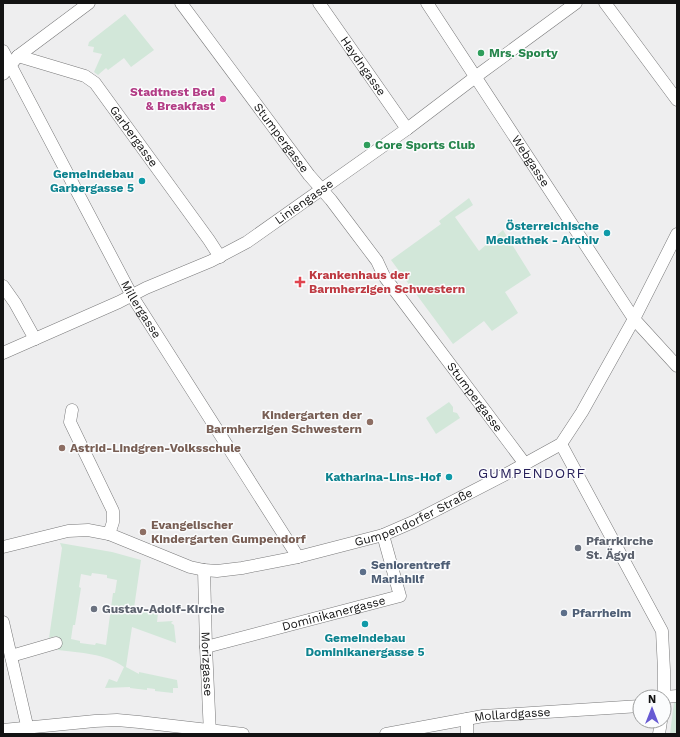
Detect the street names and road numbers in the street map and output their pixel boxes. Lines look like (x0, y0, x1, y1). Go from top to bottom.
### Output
street label: Haydngasse (338, 34, 389, 99)
street label: Stumpergasse (251, 100, 312, 175)
street label: Garbergasse (107, 103, 161, 170)
street label: Webgasse (509, 133, 552, 189)
street label: Liniengasse (272, 176, 336, 227)
street label: Millergasse (118, 278, 164, 341)
street label: Stumpergasse (444, 359, 505, 435)
street label: Gumpendorfer Straße (353, 485, 475, 549)
street label: Dominikanergasse (280, 593, 387, 634)
street label: Morizgasse (199, 631, 215, 697)
street label: Mollardgasse (473, 705, 551, 725)

